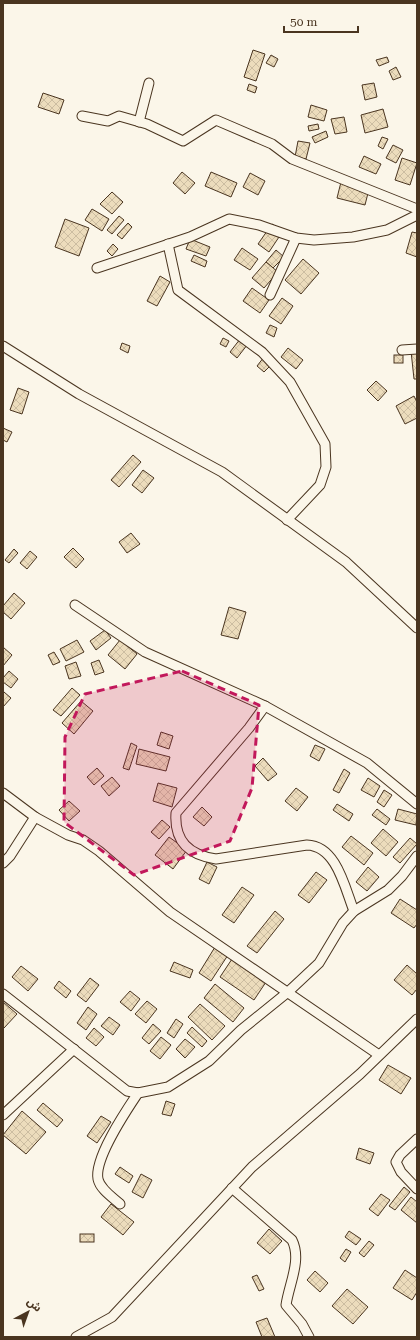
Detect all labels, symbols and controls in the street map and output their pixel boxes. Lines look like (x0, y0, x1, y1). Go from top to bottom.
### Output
scale bar (284, 8, 358, 34)
text: 50 m (290, 15, 317, 29)
north arrow (8, 1292, 48, 1332)
text: ش (24, 1295, 44, 1315)

